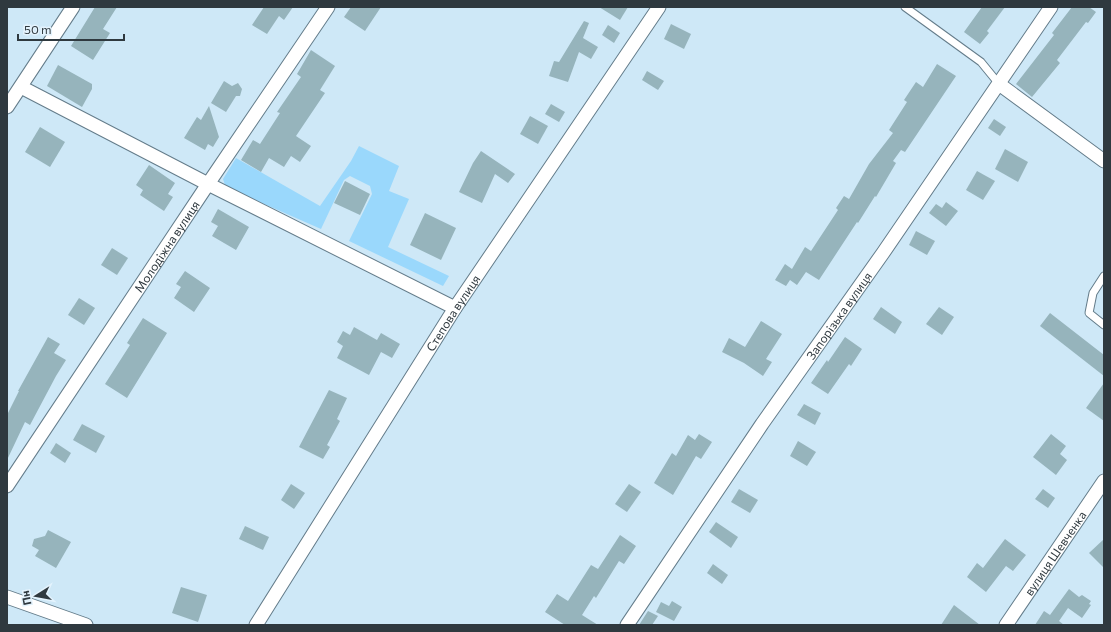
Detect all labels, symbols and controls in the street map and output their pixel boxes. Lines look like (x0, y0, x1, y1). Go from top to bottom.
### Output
scale bar (18, 16, 124, 42)
text: 50 m (24, 22, 52, 36)
street label: Молодіжна вулиця (131, 198, 202, 295)
street label: Запорізька вулиця (803, 269, 874, 362)
street label: Степова вулиця (423, 272, 483, 354)
street label: вулиця Шевченка (1021, 508, 1089, 598)
north arrow (16, 576, 56, 616)
text: Пн (18, 590, 33, 606)

